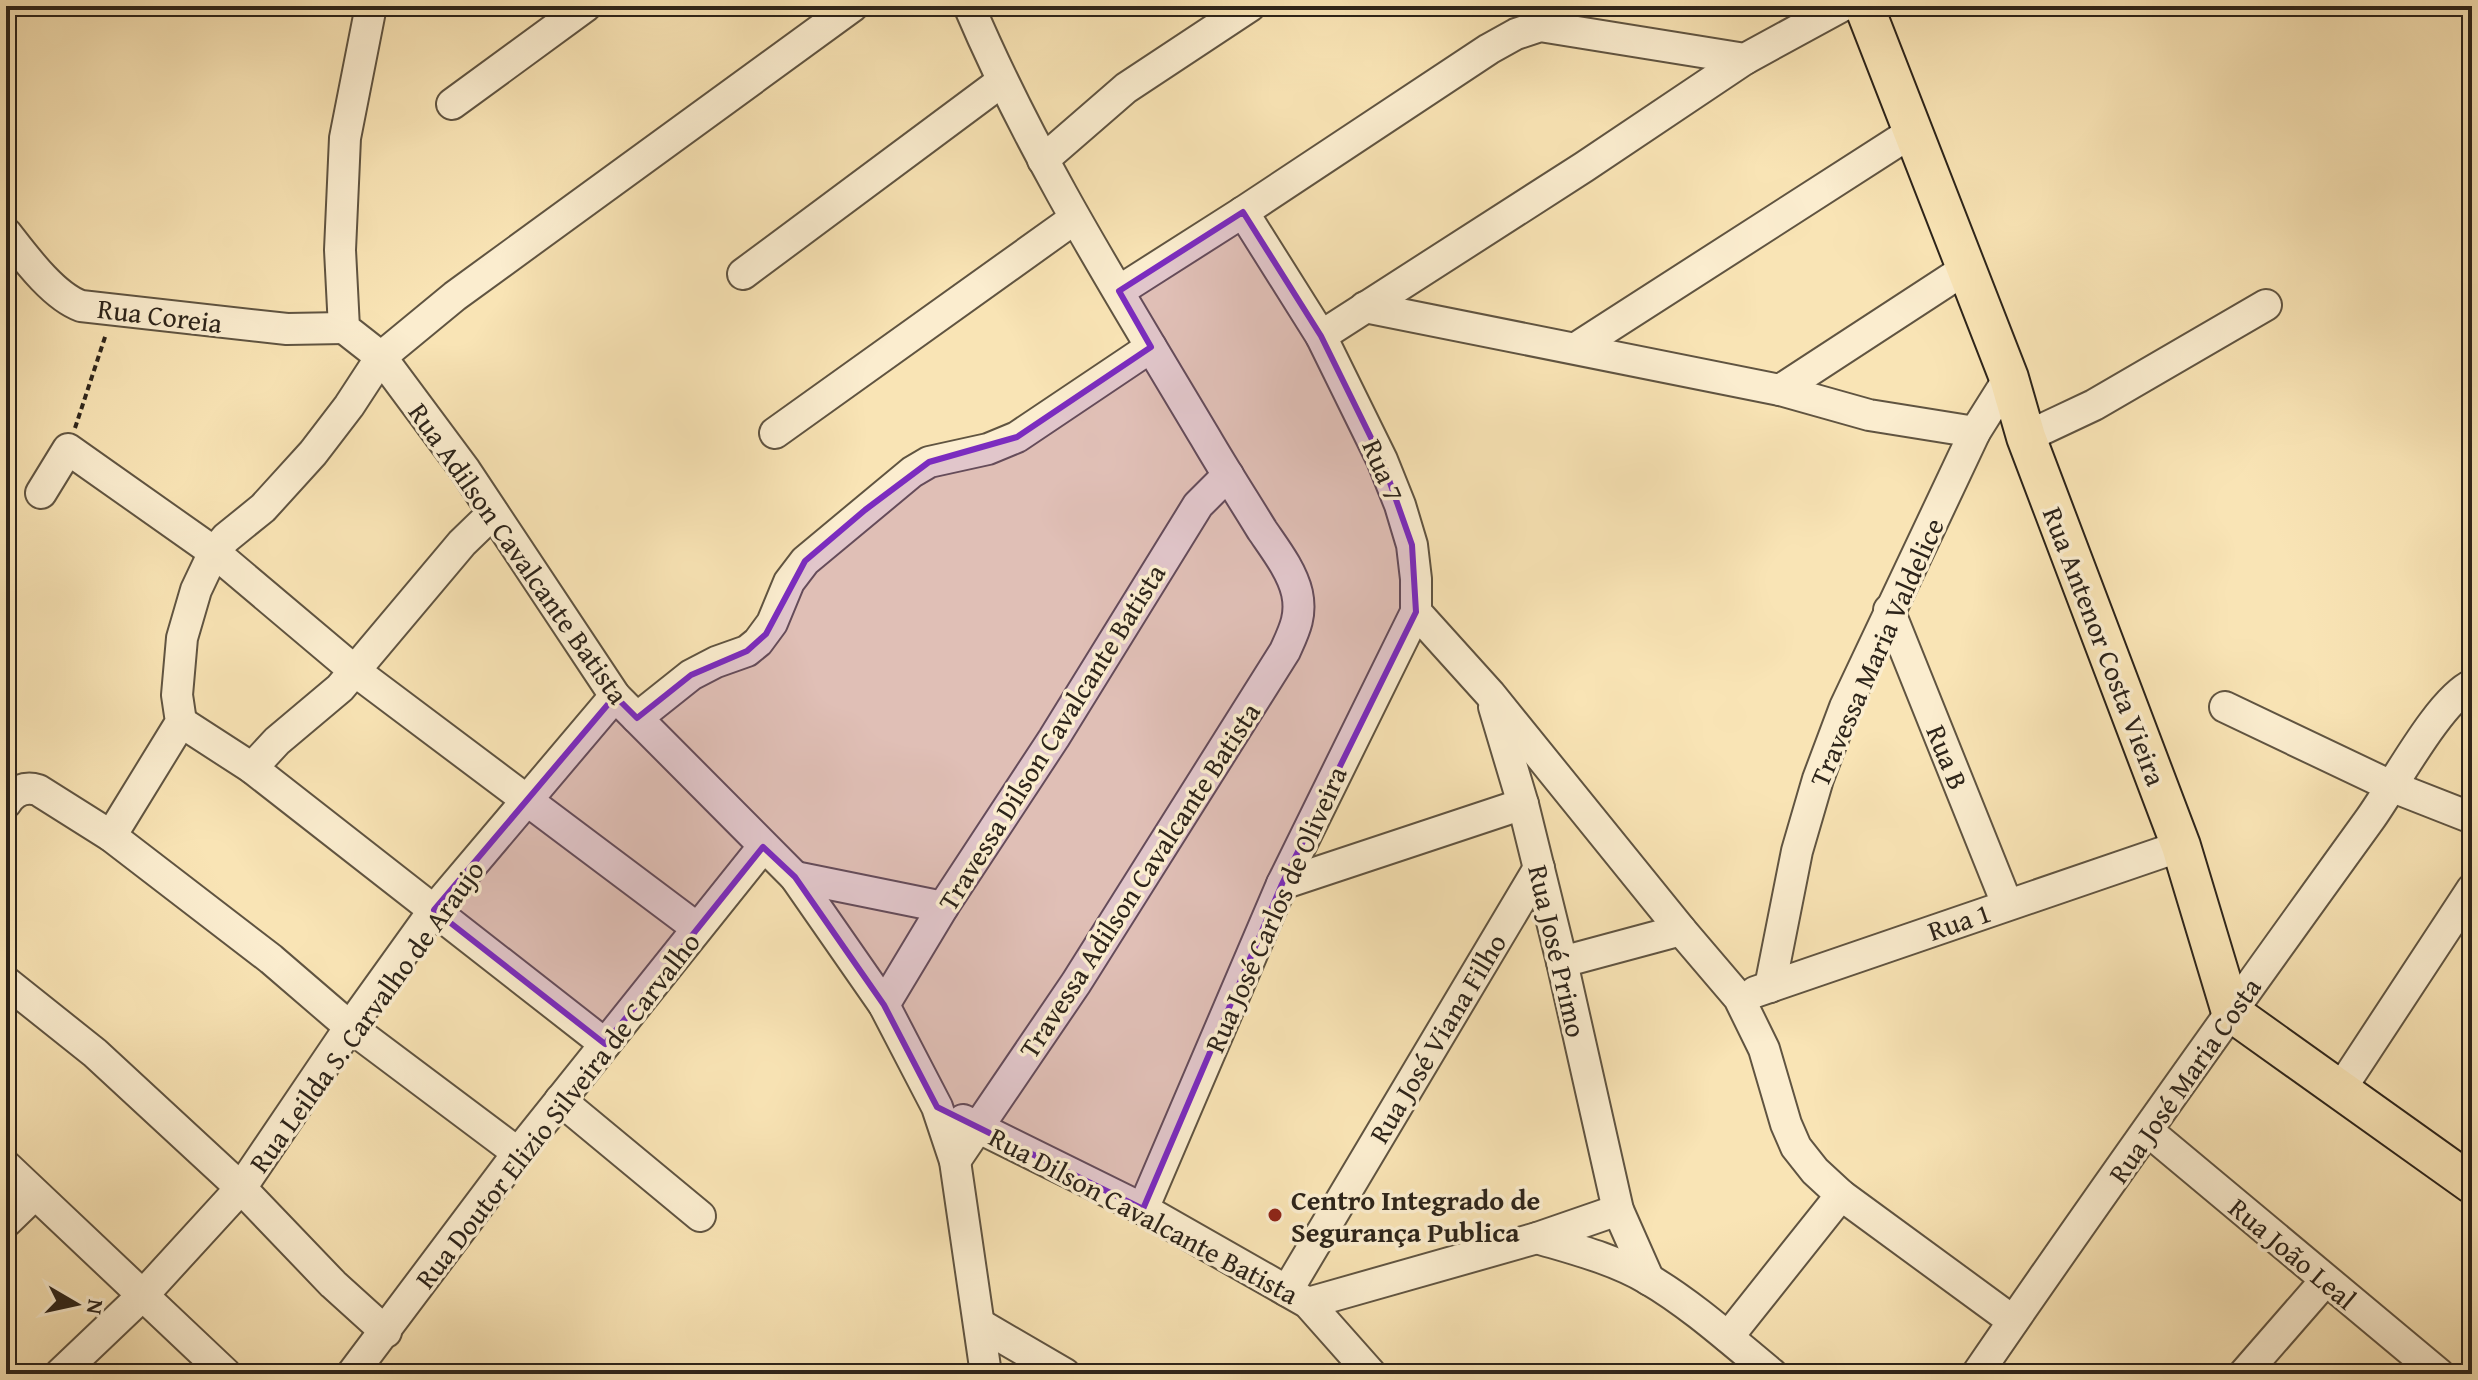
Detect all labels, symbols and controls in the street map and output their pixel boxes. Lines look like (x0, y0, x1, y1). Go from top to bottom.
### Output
street label: Rua Coreia (95, 287, 226, 343)
street label: Rua Adilson Cavalcante Batista (399, 394, 639, 713)
street label: Rua 7 (1353, 432, 1415, 508)
street label: Rua Antenor Costa Vieira (2033, 501, 2177, 792)
street label: Travessa Maria Valdelice (1798, 511, 1954, 793)
street label: Travessa Dilson Cavalcante Batista (927, 555, 1175, 918)
street label: Travessa Adilson Cavalcante Batista (1008, 693, 1270, 1066)
street label: Rua B (1917, 718, 1979, 796)
street label: Rua José Carlos de Oliveira (1193, 759, 1357, 1059)
street label: Rua Leilda S. Carvalho de Araujo (238, 851, 494, 1181)
street label: Rua José Primo (1518, 861, 1598, 1041)
street label: Rua 1 (1922, 891, 1996, 951)
street label: Rua Doutor Elizio Silveira de Carvalho (405, 923, 709, 1297)
street label: Rua José Viana Filho (1358, 925, 1516, 1151)
street label: Rua José Maria Costa (2098, 968, 2271, 1191)
street label: Rua Dilson Cavalcante Batista (982, 1116, 1307, 1314)
place label: Centro Integrado de Segurança Publica (1291, 1179, 1540, 1252)
street label: Rua João Leal (2220, 1187, 2366, 1319)
marker: Centro Integrado de Segurança Publica (1266, 1206, 1284, 1224)
north arrow (36, 1264, 116, 1344)
text: N (79, 1297, 113, 1317)

